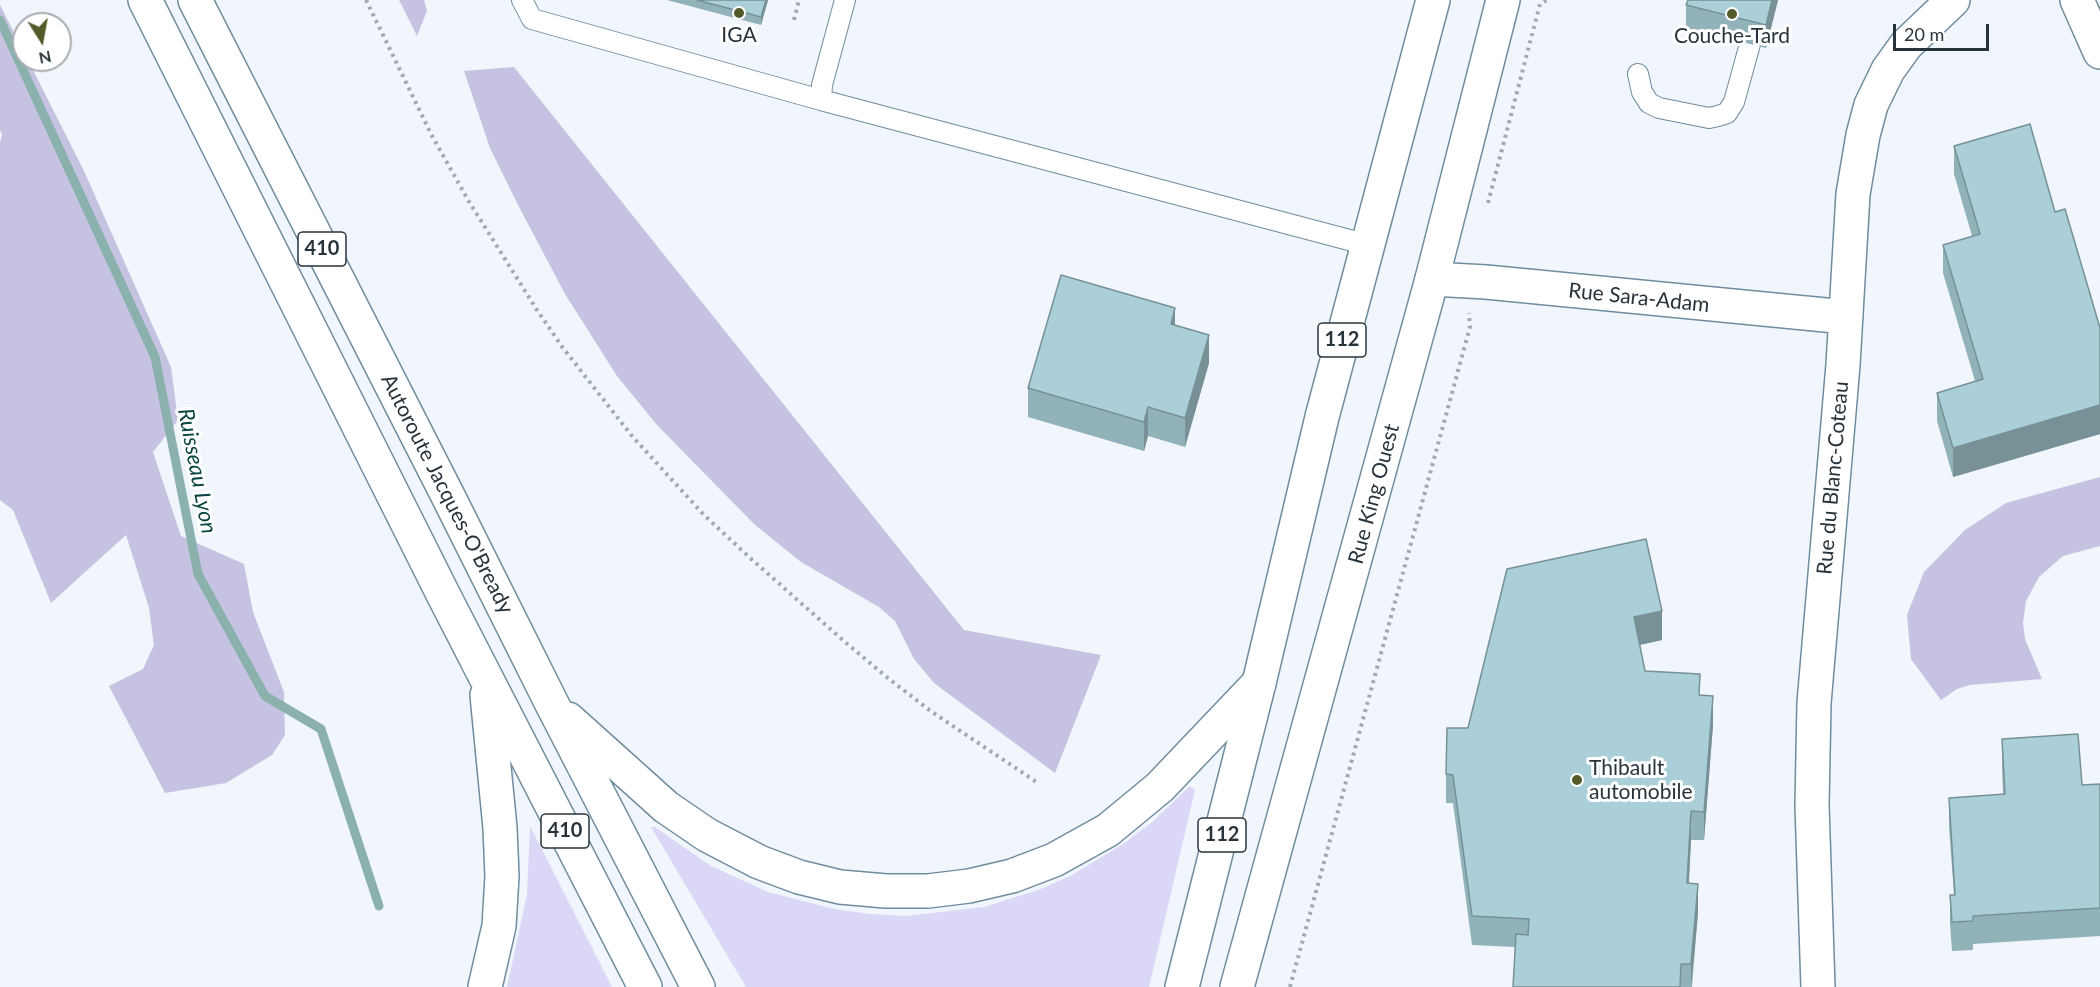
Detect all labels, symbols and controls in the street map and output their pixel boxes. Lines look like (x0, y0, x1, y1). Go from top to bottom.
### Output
marker: IGA (732, 6, 746, 20)
marker: Couche-Tard (1725, 7, 1739, 21)
north arrow (12, 12, 72, 72)
scale bar (1896, 12, 1992, 50)
place label: IGA (721, 22, 757, 48)
place label: Couche-Tard (1674, 23, 1790, 49)
text: 20 m (1904, 23, 1944, 45)
text: N (37, 48, 53, 69)
road number: 410 (298, 232, 346, 266)
street label: Rue Sara-Adam (1567, 278, 1711, 318)
road number: 112 (1318, 323, 1366, 357)
street label: Autoroute Jacques-O'Bready (375, 370, 519, 618)
street label: Rue du Blanc-Coteau (1812, 380, 1854, 576)
water label: Ruisseau Lyon (172, 406, 222, 536)
street label: Rue King Ouest (1343, 421, 1405, 567)
place label: Thibault automobile (1589, 755, 1693, 805)
marker: Thibault automobile (1570, 773, 1584, 787)
road number: 410 (541, 814, 589, 848)
road number: 112 (1198, 818, 1246, 852)

